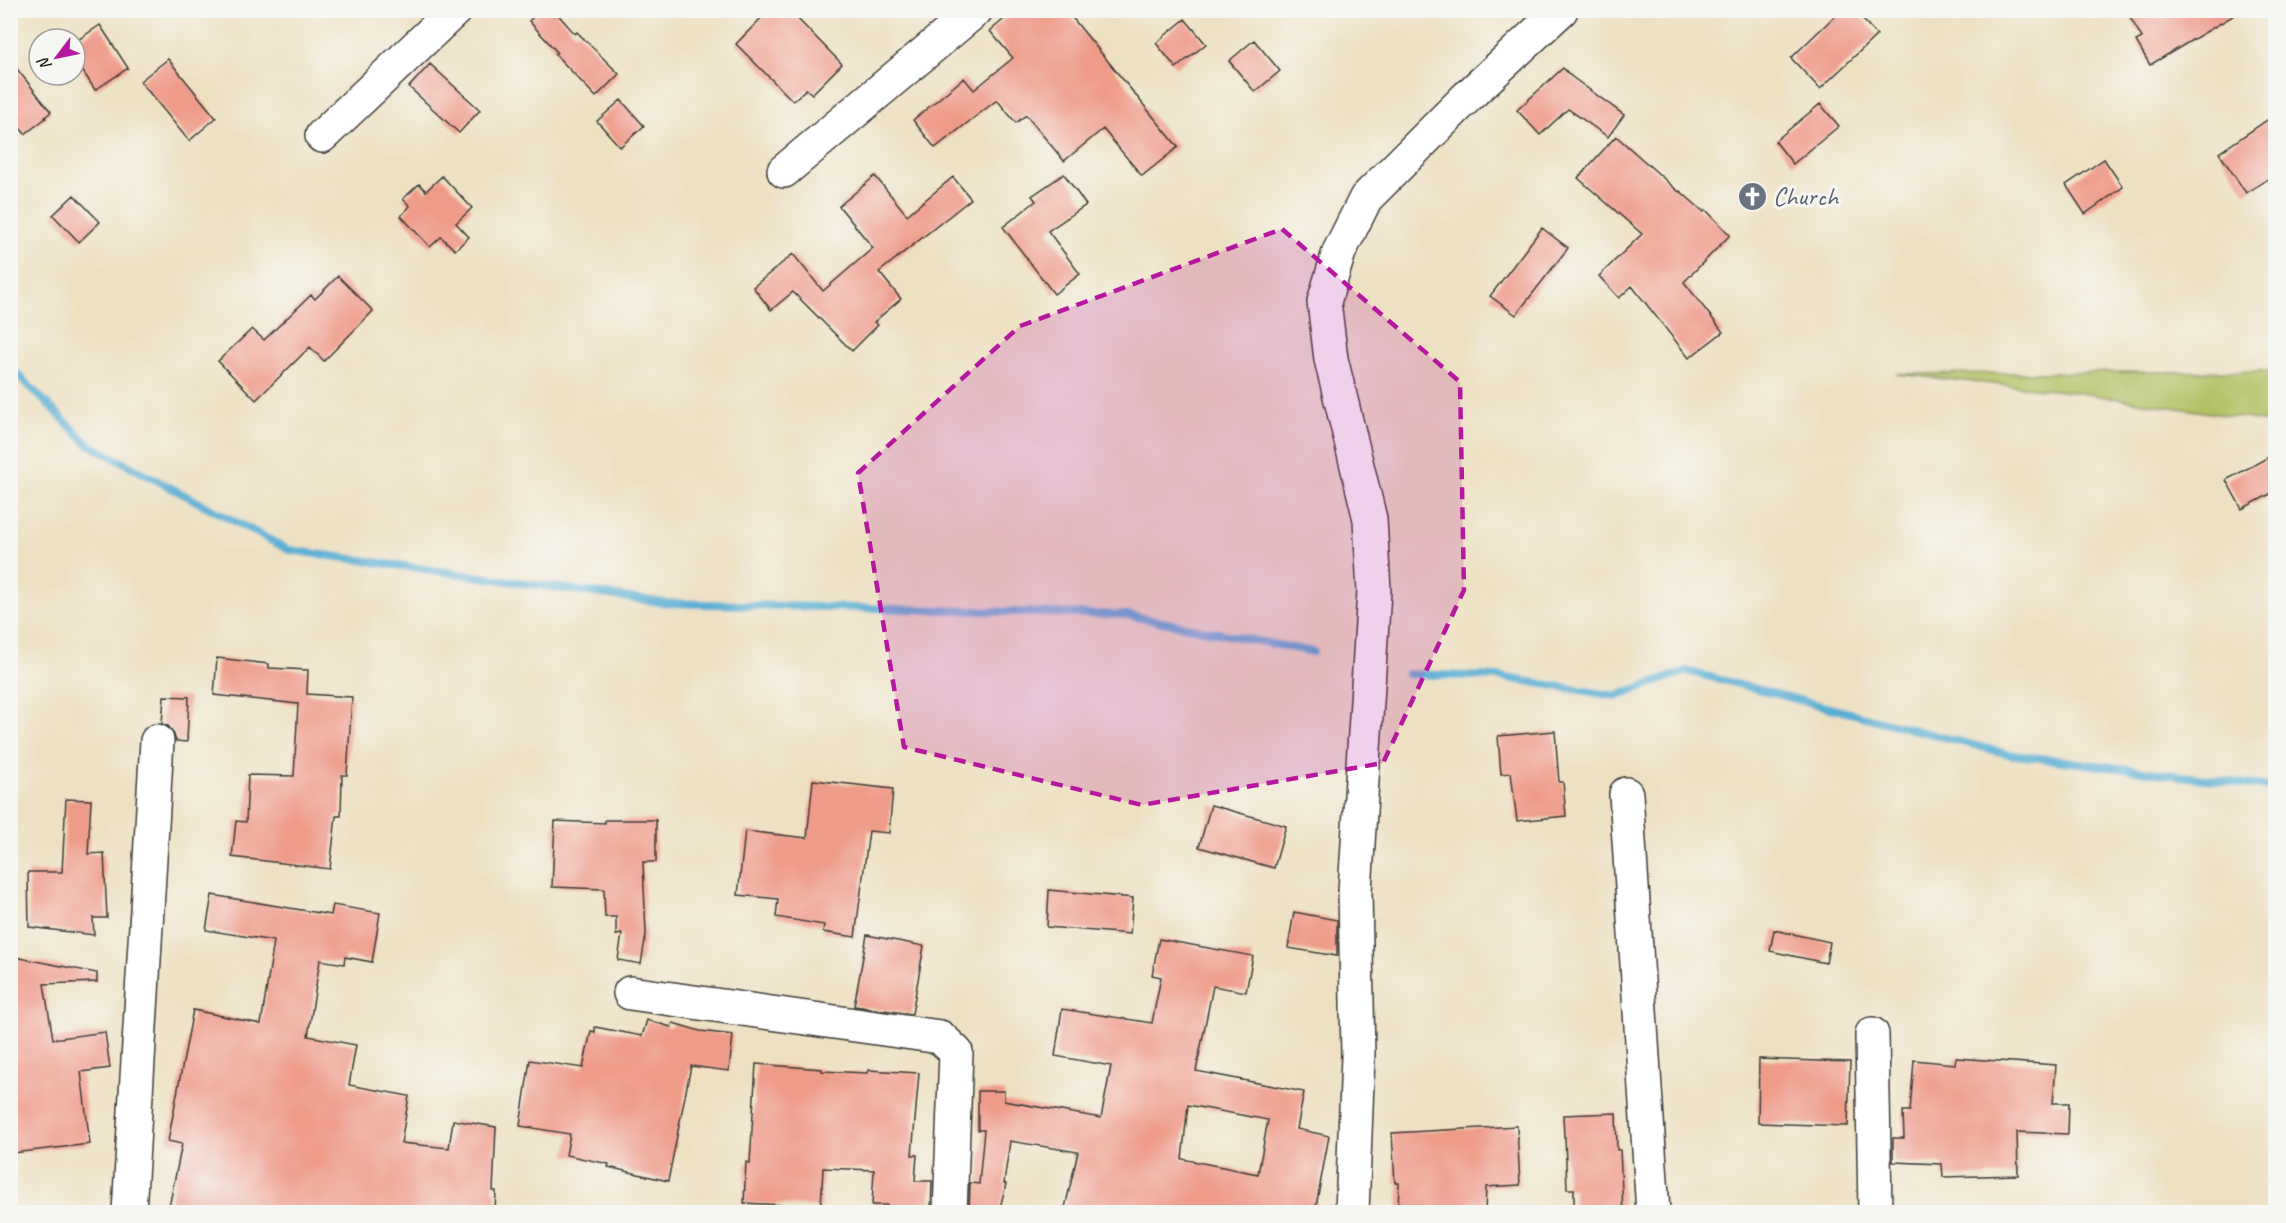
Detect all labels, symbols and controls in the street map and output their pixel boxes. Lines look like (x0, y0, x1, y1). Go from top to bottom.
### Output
north arrow (27, 27, 87, 87)
text: N (32, 52, 56, 74)
church icon: Church (1736, 180, 1768, 212)
place label: Church (1773, 180, 1840, 213)

